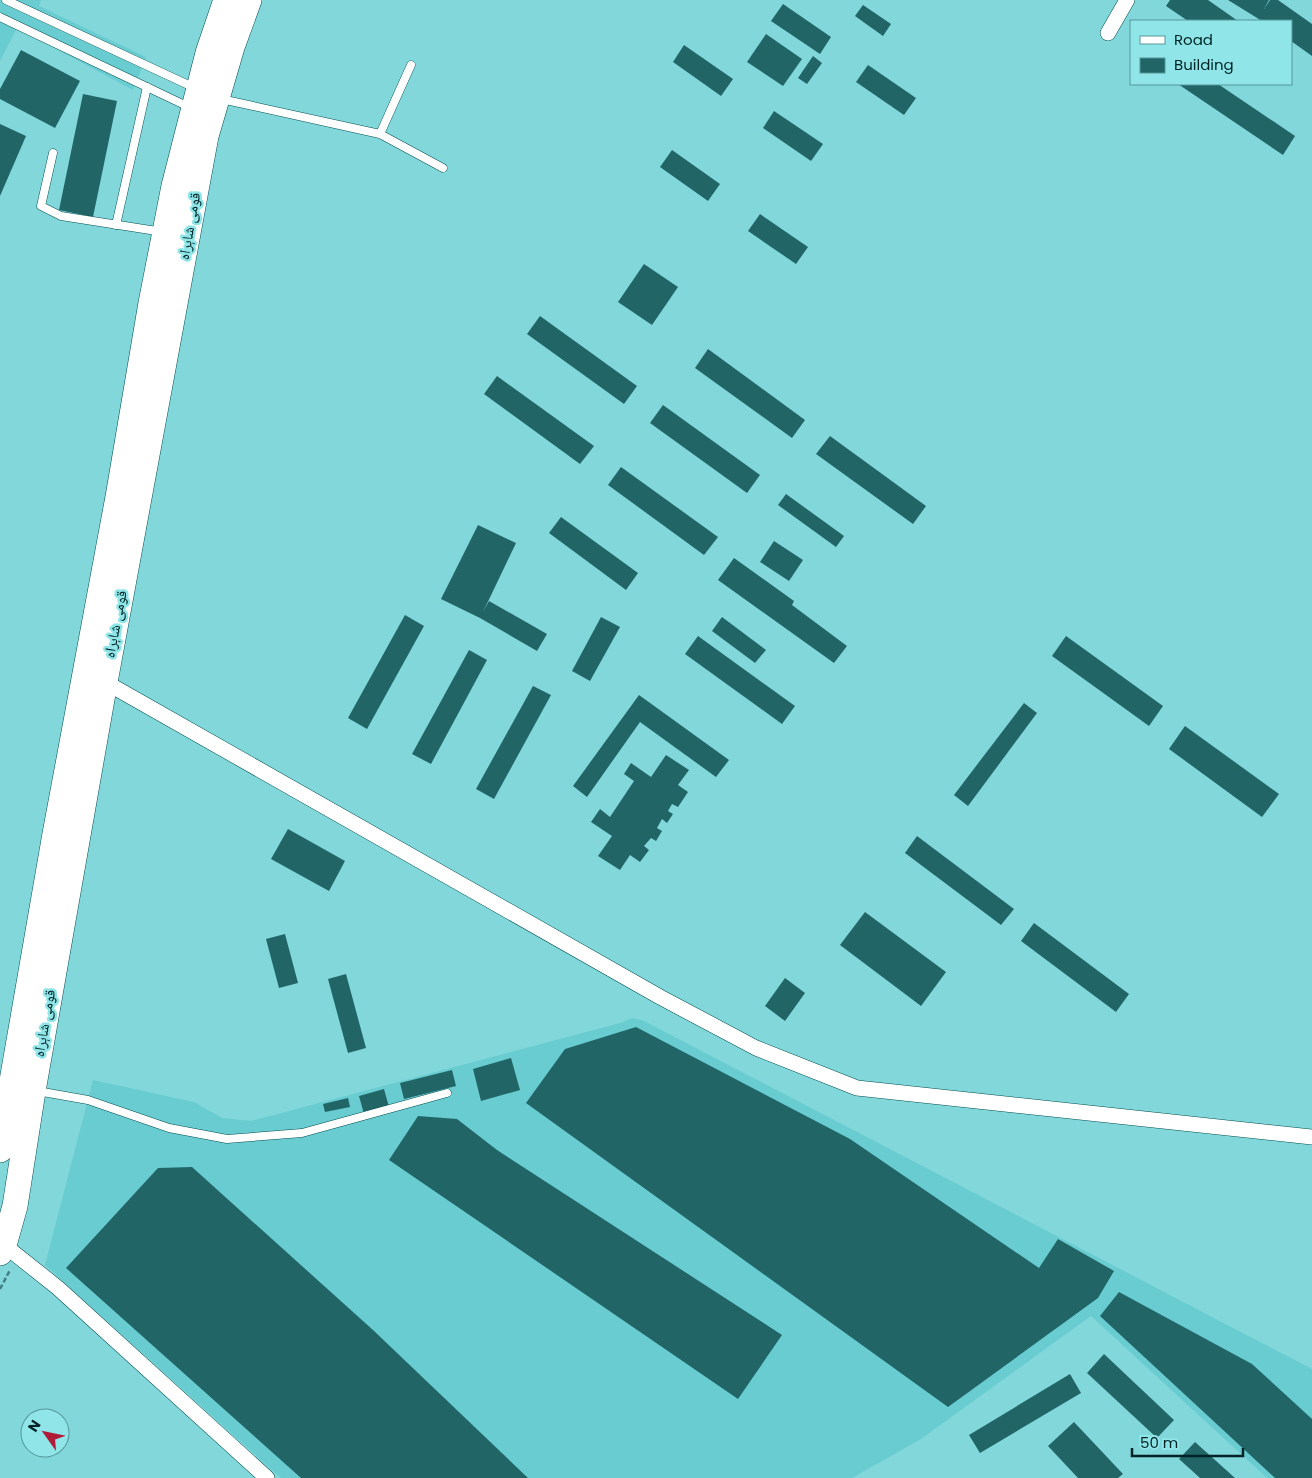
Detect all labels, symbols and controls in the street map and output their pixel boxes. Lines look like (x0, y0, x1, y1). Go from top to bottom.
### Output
legend (1130, 20, 1292, 85)
text: Road (1174, 29, 1213, 50)
text: Building (1174, 54, 1234, 75)
street label: قومی شاہراہ (173, 191, 205, 261)
street label: قومی شاہراہ (98, 589, 132, 659)
street label: قومی شاہراہ (28, 988, 60, 1058)
north arrow (20, 1408, 70, 1458)
text: N (23, 1416, 45, 1436)
scale bar (1132, 1426, 1243, 1458)
text: 50 m (1140, 1432, 1178, 1453)

